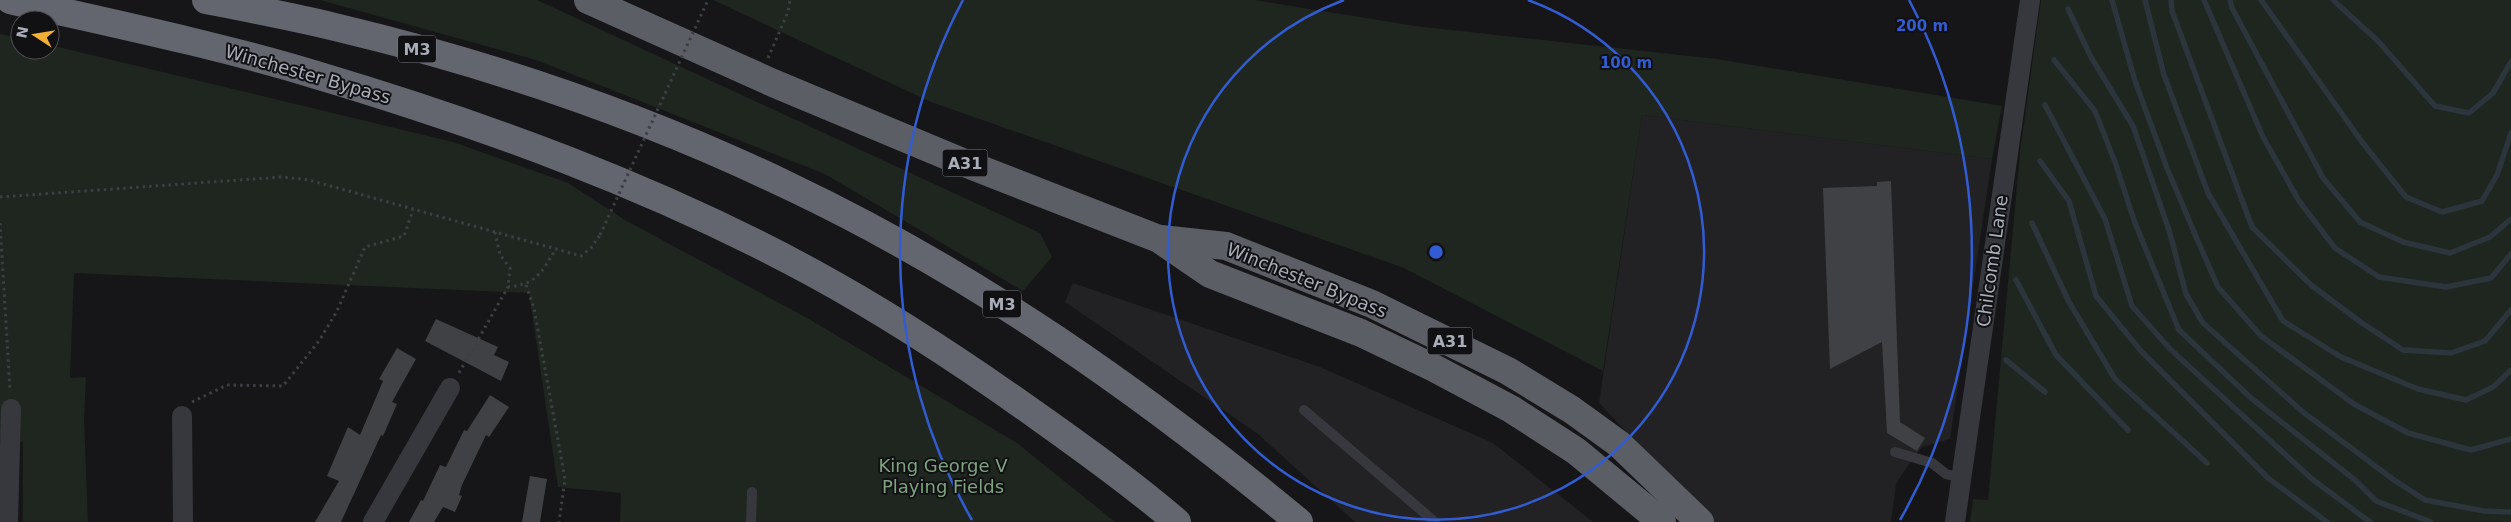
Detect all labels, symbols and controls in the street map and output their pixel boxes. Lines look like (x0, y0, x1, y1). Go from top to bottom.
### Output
north arrow (10, 10, 60, 60)
text: 200 m (1896, 17, 1948, 35)
text: N (13, 25, 31, 40)
road number: M3 (398, 36, 436, 62)
street label: Winchester Bypass (223, 40, 393, 108)
text: 100 m (1600, 54, 1652, 72)
road number: A31 (942, 150, 988, 177)
street label: Chilcomb Lane (1972, 194, 2012, 328)
street label: Winchester Bypass (1224, 238, 1390, 322)
centre of rings (1427, 243, 1445, 261)
road number: M3 (983, 290, 1021, 318)
road number: A31 (1428, 328, 1472, 354)
park label: King George V Playing Fields (878, 455, 1008, 497)

